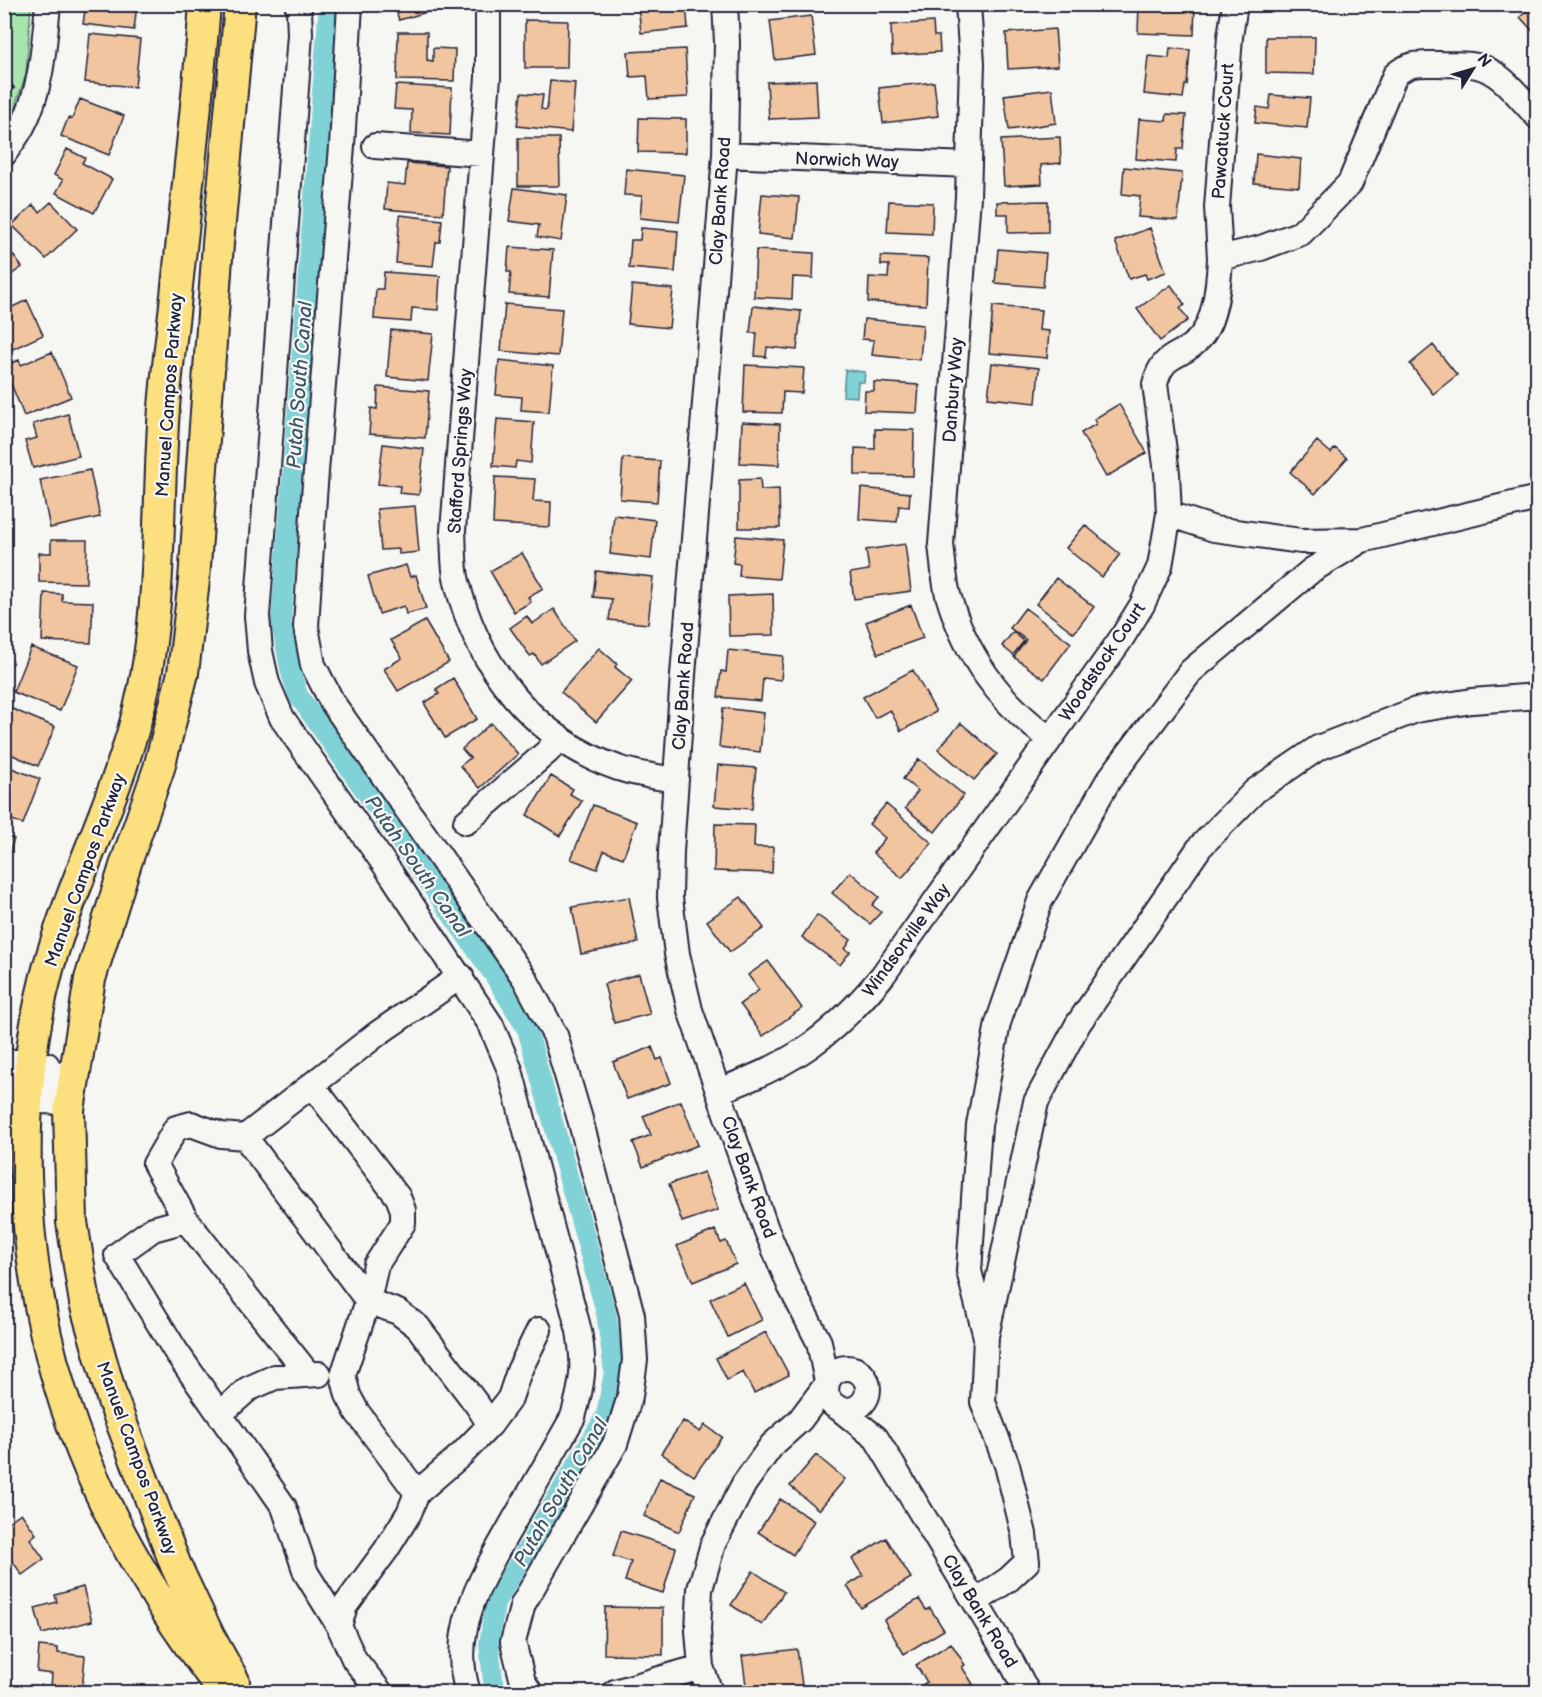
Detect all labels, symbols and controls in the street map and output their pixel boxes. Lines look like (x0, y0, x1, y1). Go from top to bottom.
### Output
north arrow (1443, 39, 1503, 99)
text: N (1473, 50, 1495, 71)
street label: Pawcatuck Court (1208, 62, 1239, 200)
street label: Clay Bank Road (706, 136, 735, 266)
street label: Norwich Way (795, 148, 900, 173)
street label: Manuel Campos Parkway (152, 292, 187, 498)
water label: Putah South Canal (282, 299, 318, 470)
street label: Danbury Way (939, 336, 968, 443)
street label: Stafford Springs Way (444, 367, 477, 534)
street label: Woodstock Court (1055, 599, 1150, 726)
street label: Clay Bank Road (669, 621, 698, 751)
street label: Manuel Campos Parkway (41, 770, 131, 970)
water label: Putah South Canal (359, 791, 476, 943)
street label: Windsorville Way (858, 879, 955, 1001)
street label: Clay Bank Road (717, 1113, 780, 1241)
street label: Manuel Campos Parkway (92, 1359, 182, 1558)
water label: Putah South Canal (509, 1413, 614, 1571)
street label: Clay Bank Road (937, 1551, 1022, 1672)

